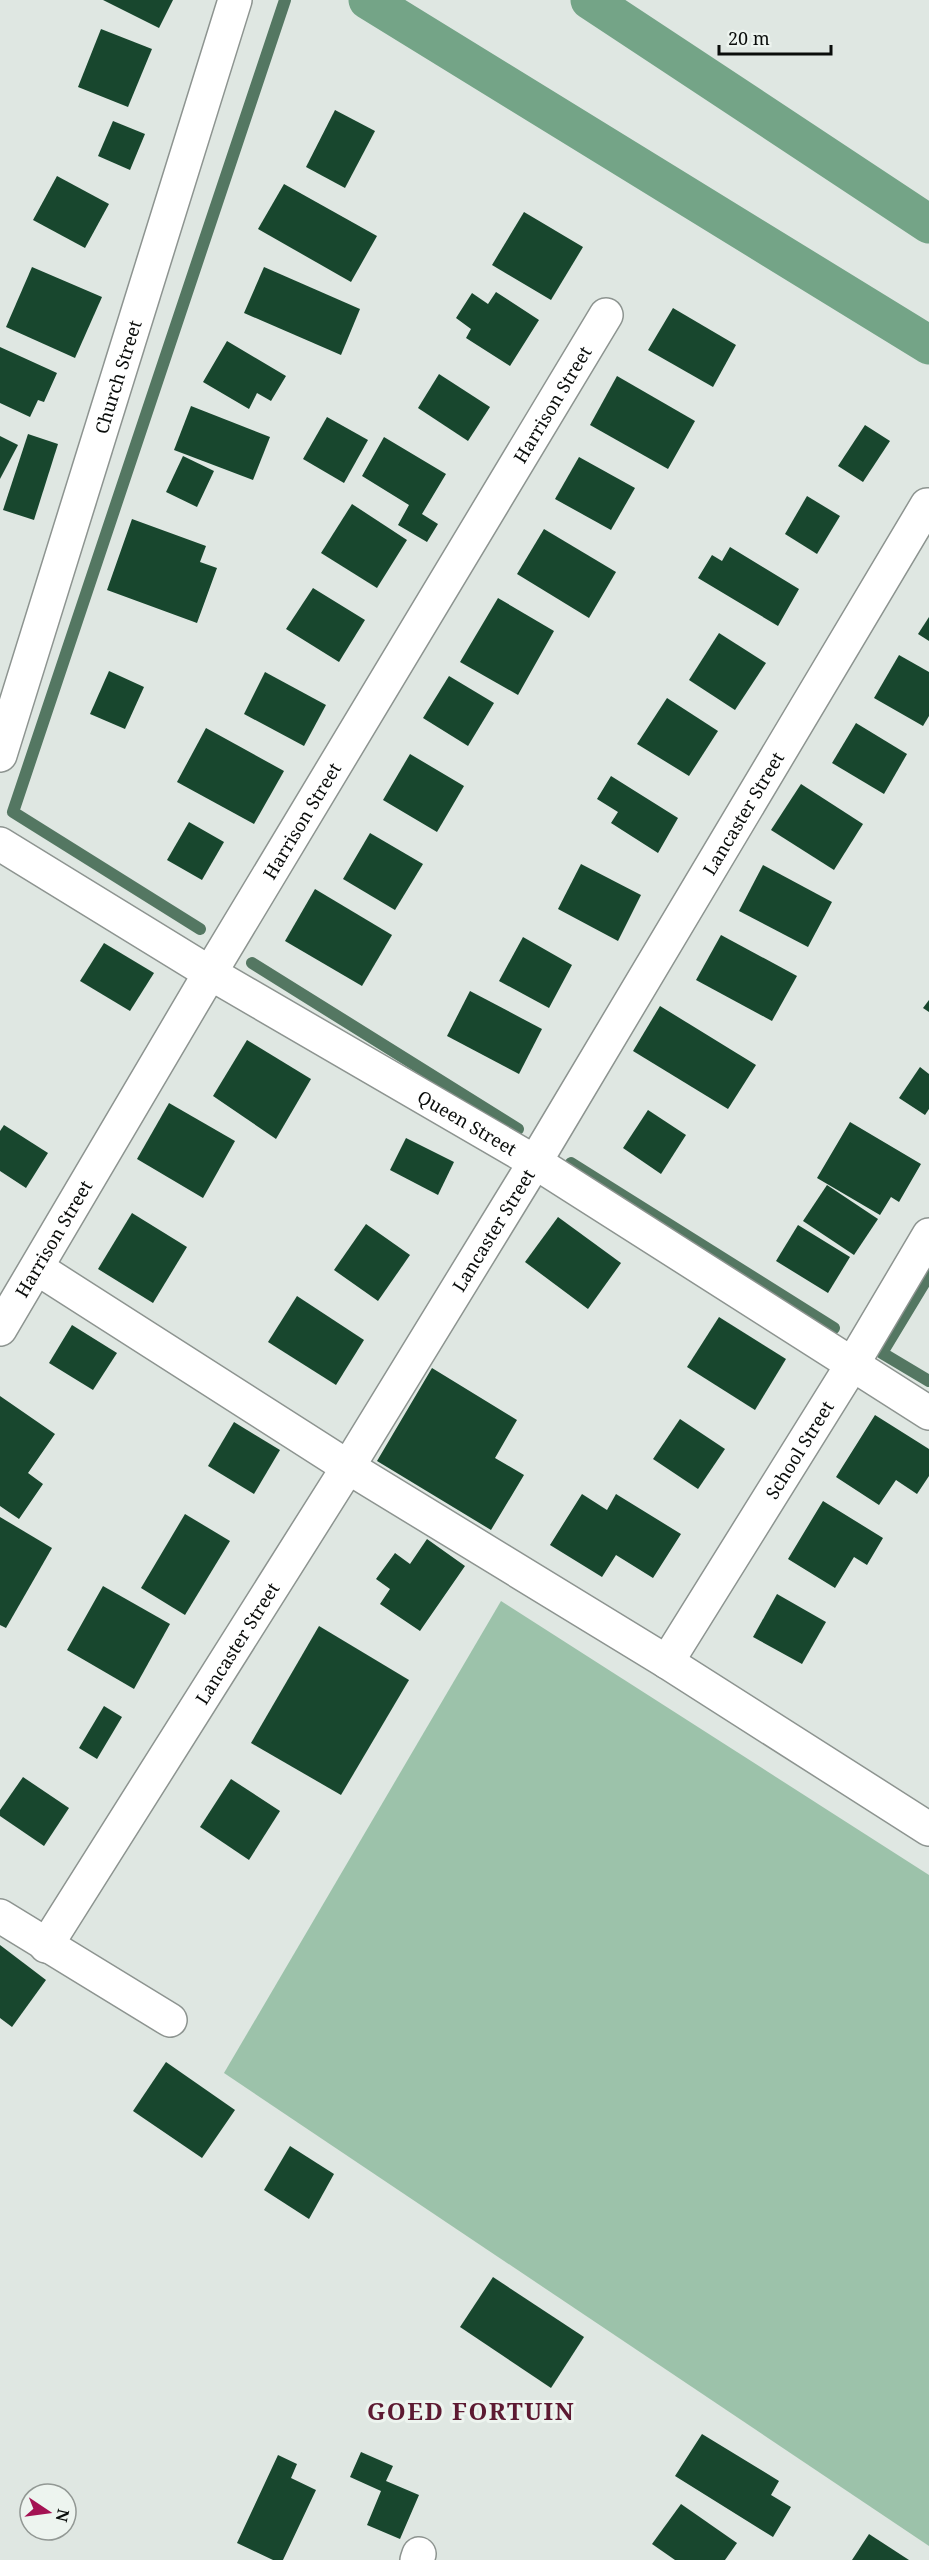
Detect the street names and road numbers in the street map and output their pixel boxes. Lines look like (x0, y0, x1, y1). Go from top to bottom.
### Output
street label: Church Street (89, 317, 147, 437)
street label: Harrison Street (508, 342, 597, 467)
street label: Lancaster Street (697, 747, 789, 879)
street label: Harrison Street (257, 758, 346, 884)
street label: Queen Street (413, 1084, 521, 1161)
street label: Lancaster Street (446, 1164, 540, 1296)
street label: Harrison Street (9, 1176, 97, 1302)
street label: School Street (760, 1396, 839, 1503)
street label: Lancaster Street (190, 1578, 284, 1709)

